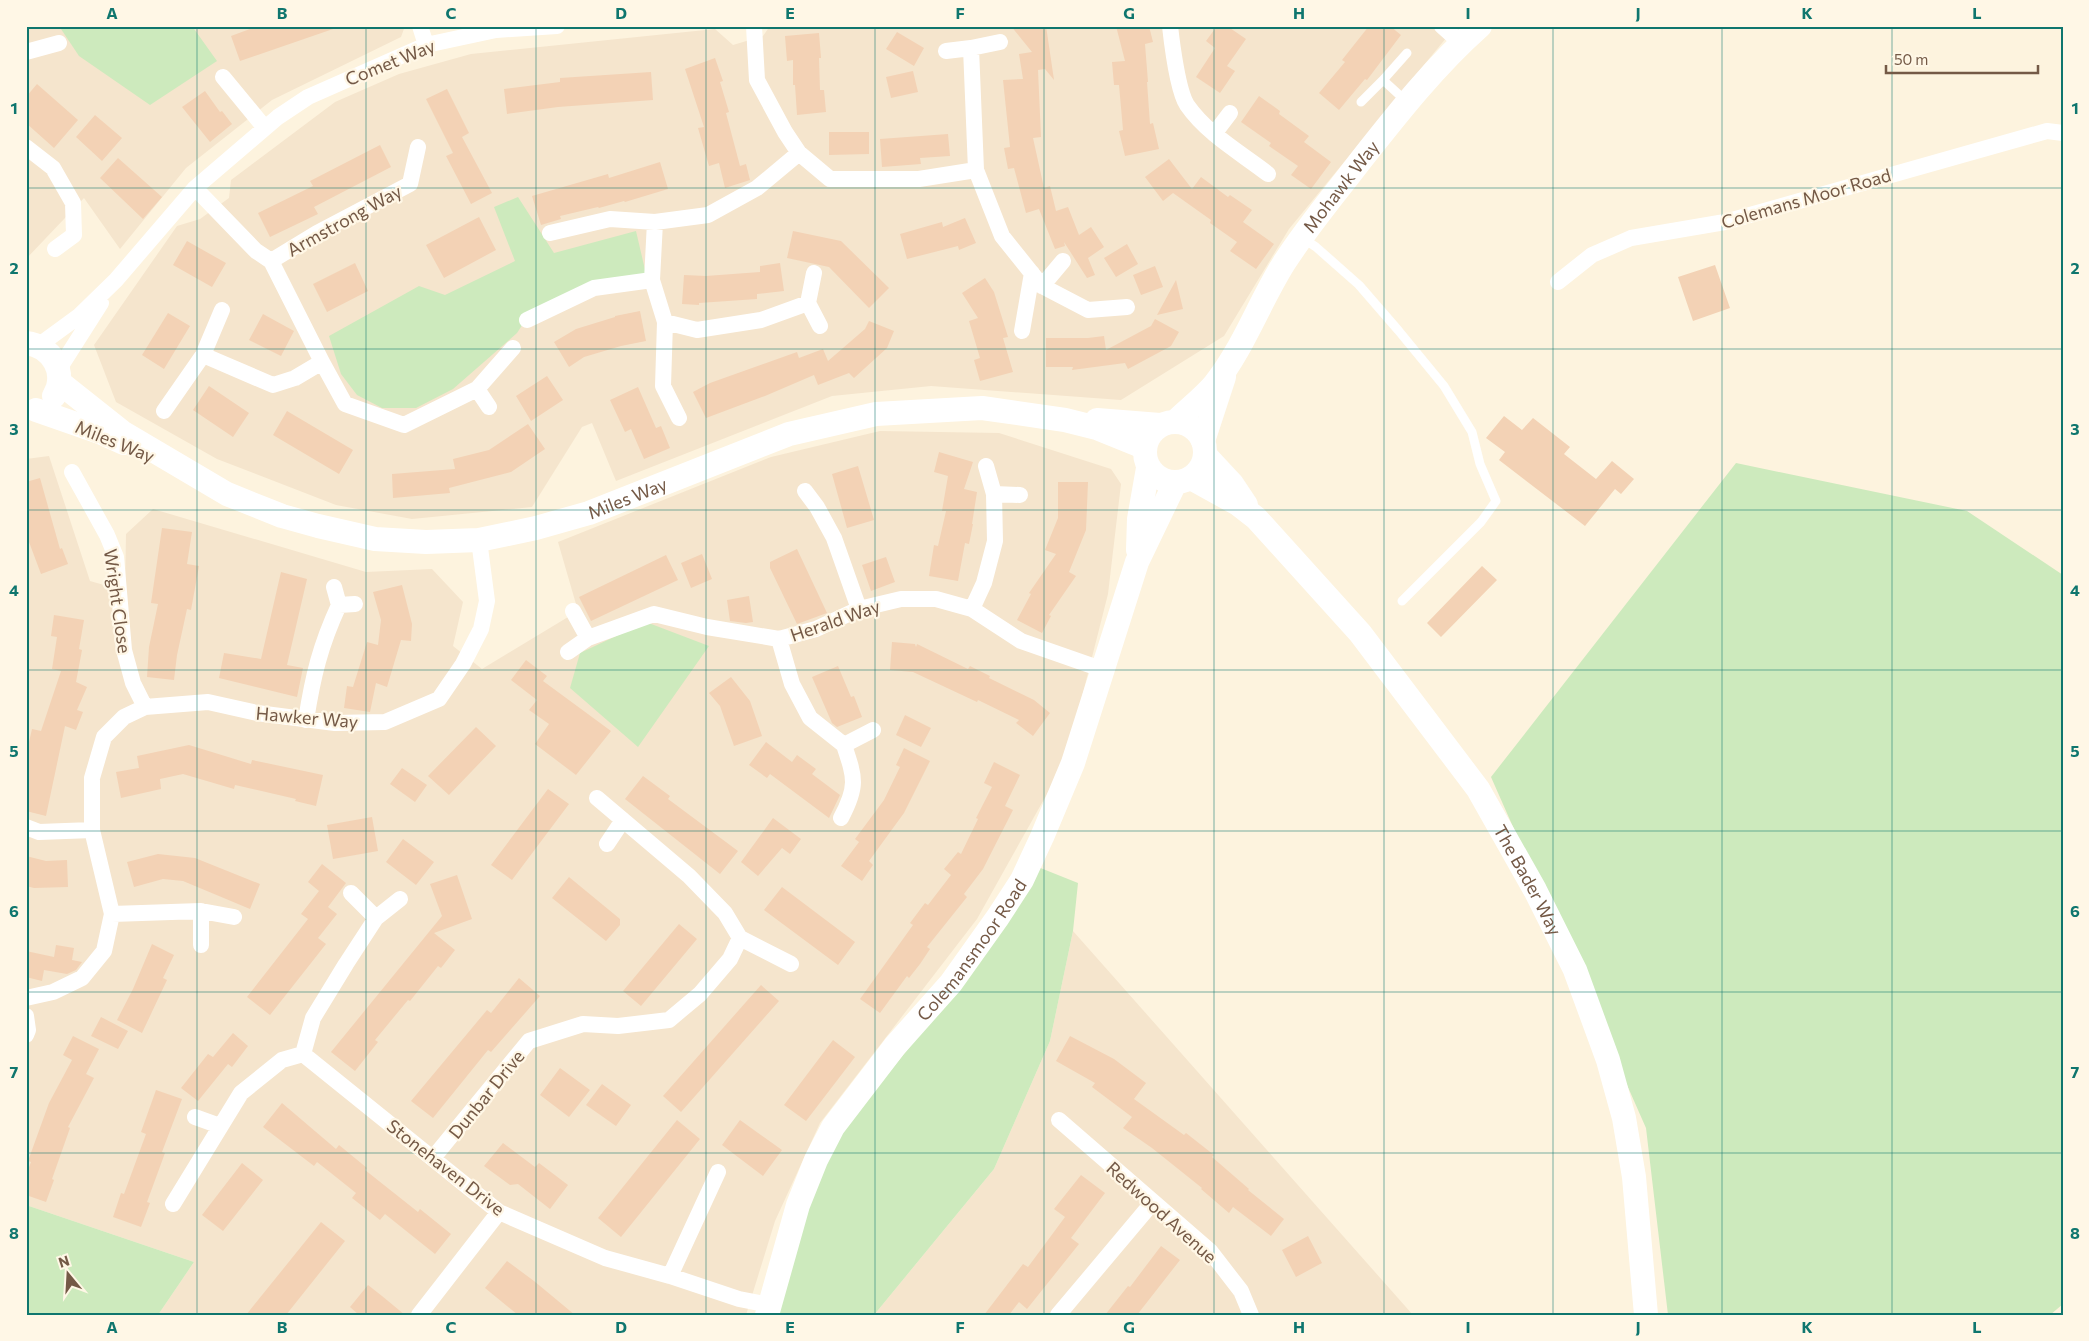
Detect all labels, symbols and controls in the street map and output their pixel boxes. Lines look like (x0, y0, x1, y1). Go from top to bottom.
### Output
text: A (106, 3, 118, 22)
text: B (277, 3, 288, 22)
text: C (446, 3, 457, 22)
text: D (615, 3, 627, 22)
text: E (785, 3, 795, 22)
text: F (955, 3, 965, 22)
text: G (1123, 3, 1135, 22)
text: H (1293, 3, 1305, 22)
text: I (1465, 3, 1471, 22)
text: J (1635, 3, 1641, 22)
text: K (1801, 3, 1813, 22)
text: L (1972, 3, 1982, 22)
street label: Comet Way (342, 34, 438, 90)
scale bar (1886, 42, 2039, 74)
text: 50 m (1894, 50, 1928, 68)
text: 1 (10, 98, 18, 117)
text: 1 (2071, 98, 2079, 117)
street label: Mohawk Way (1298, 136, 1383, 237)
street label: Colemans Moor Road (1719, 163, 1893, 233)
street label: Armstrong Way (283, 179, 405, 261)
text: 2 (9, 258, 19, 277)
text: 2 (2070, 258, 2080, 277)
street label: Miles Way (72, 415, 158, 467)
text: 3 (9, 419, 19, 438)
text: 3 (2070, 419, 2080, 438)
street label: Miles Way (584, 472, 670, 523)
street label: Wright Close (100, 547, 136, 655)
text: 4 (9, 580, 19, 599)
text: 4 (2070, 580, 2080, 599)
street label: Herald Way (787, 594, 883, 646)
street label: Hawker Way (255, 702, 359, 732)
text: 5 (9, 741, 19, 760)
text: 5 (2070, 741, 2080, 760)
street label: The Bader Way (1489, 821, 1567, 939)
street label: Colemansmoor Road (912, 875, 1031, 1025)
text: 6 (9, 901, 19, 920)
text: 6 (2070, 901, 2080, 920)
street label: Dunbar Drive (444, 1045, 528, 1143)
text: 7 (10, 1062, 19, 1081)
text: 7 (2071, 1062, 2080, 1081)
street label: Stonehaven Drive (383, 1114, 509, 1220)
street label: Redwood Avenue (1102, 1157, 1222, 1267)
text: 8 (9, 1223, 19, 1242)
text: 8 (2070, 1223, 2080, 1242)
north arrow (42, 1248, 92, 1298)
text: N (56, 1251, 71, 1271)
text: A (106, 1317, 118, 1336)
text: B (277, 1317, 288, 1336)
text: C (446, 1317, 457, 1336)
text: D (615, 1317, 627, 1336)
text: E (785, 1317, 795, 1336)
text: F (955, 1317, 965, 1336)
text: G (1123, 1317, 1135, 1336)
text: H (1293, 1317, 1305, 1336)
text: I (1465, 1317, 1471, 1336)
text: J (1635, 1317, 1641, 1336)
text: K (1801, 1317, 1813, 1336)
text: L (1972, 1317, 1982, 1336)

